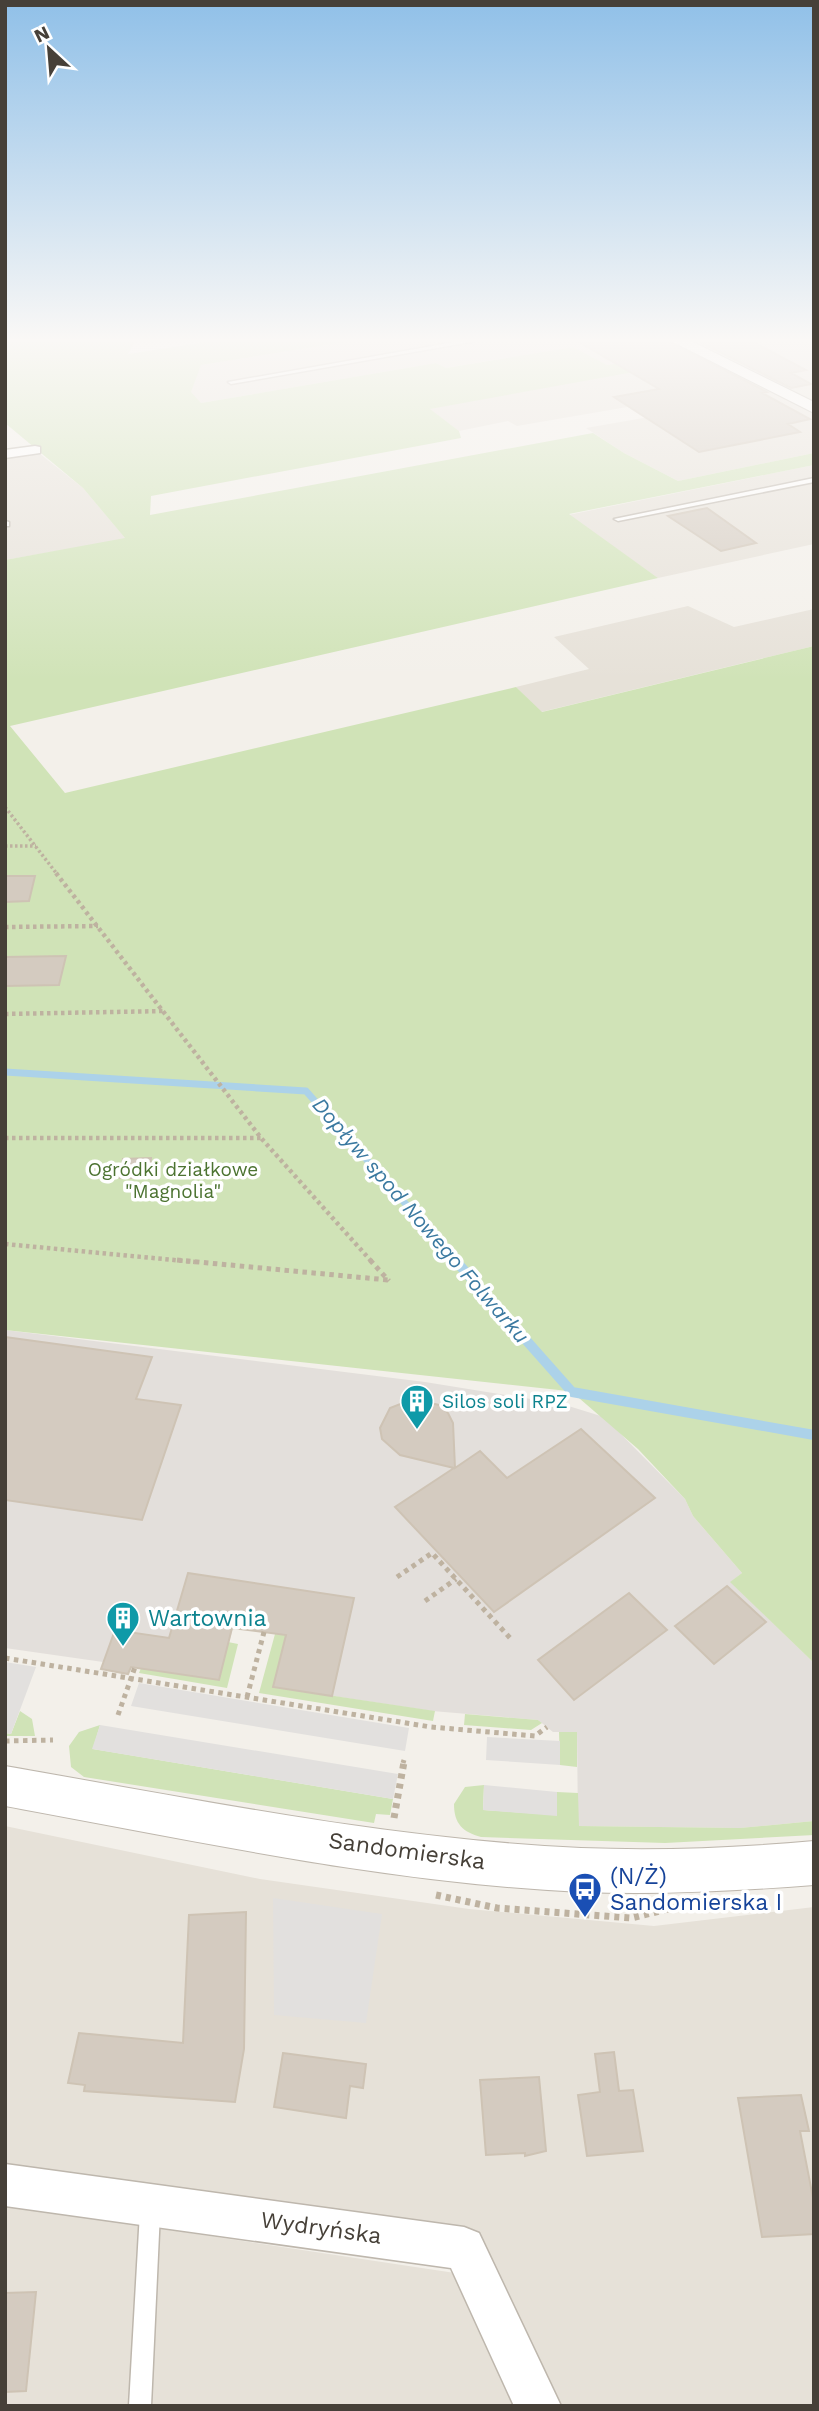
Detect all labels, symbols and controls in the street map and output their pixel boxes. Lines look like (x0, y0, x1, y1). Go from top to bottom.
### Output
north arrow (14, 14, 84, 84)
text: N (30, 21, 53, 48)
water label: Dopływ spod Nowego Folwarku (307, 1092, 535, 1348)
park label: Ogródki działkowe "Magnolia" (88, 1158, 258, 1203)
building icon: Silos soli RPZ (398, 1382, 436, 1431)
place label: Silos soli RPZ (442, 1390, 568, 1413)
building icon: Wartownia (104, 1599, 142, 1648)
place label: Wartownia (148, 1605, 267, 1632)
street label: Sandomierska (327, 1827, 487, 1875)
place label: (N/Ż) Sandomierska I (610, 1863, 782, 1916)
bus stop icon: (N/Ż) Sandomierska I (566, 1870, 604, 1919)
street label: Wydryńska (259, 2206, 383, 2250)

